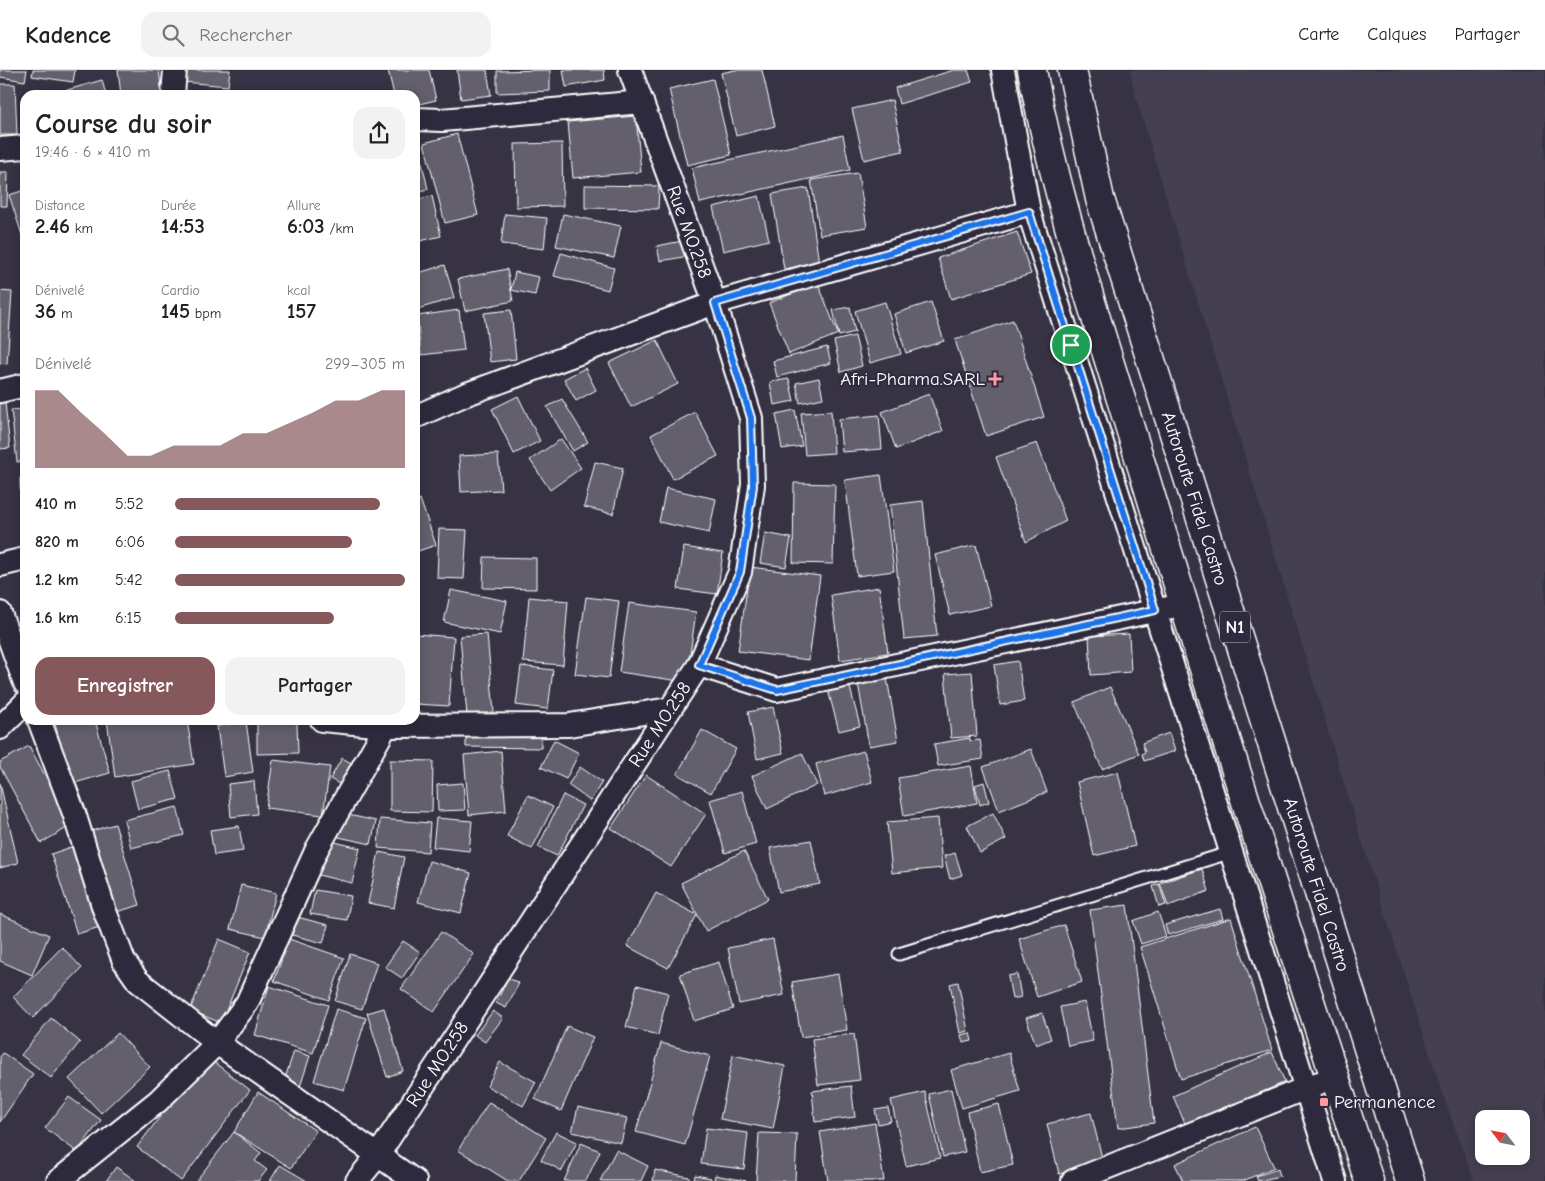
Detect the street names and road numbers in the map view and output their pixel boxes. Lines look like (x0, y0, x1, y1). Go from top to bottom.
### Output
street label: Rue MO.258 (662, 183, 716, 281)
street label: Autoroute Fidel Castro (1157, 409, 1232, 588)
road number: N1 (1220, 612, 1250, 642)
street label: Rue MO.258 (624, 678, 696, 771)
street label: Autoroute Fidel Castro (1279, 795, 1354, 974)
street label: Rue MO.258 (402, 1017, 473, 1111)

